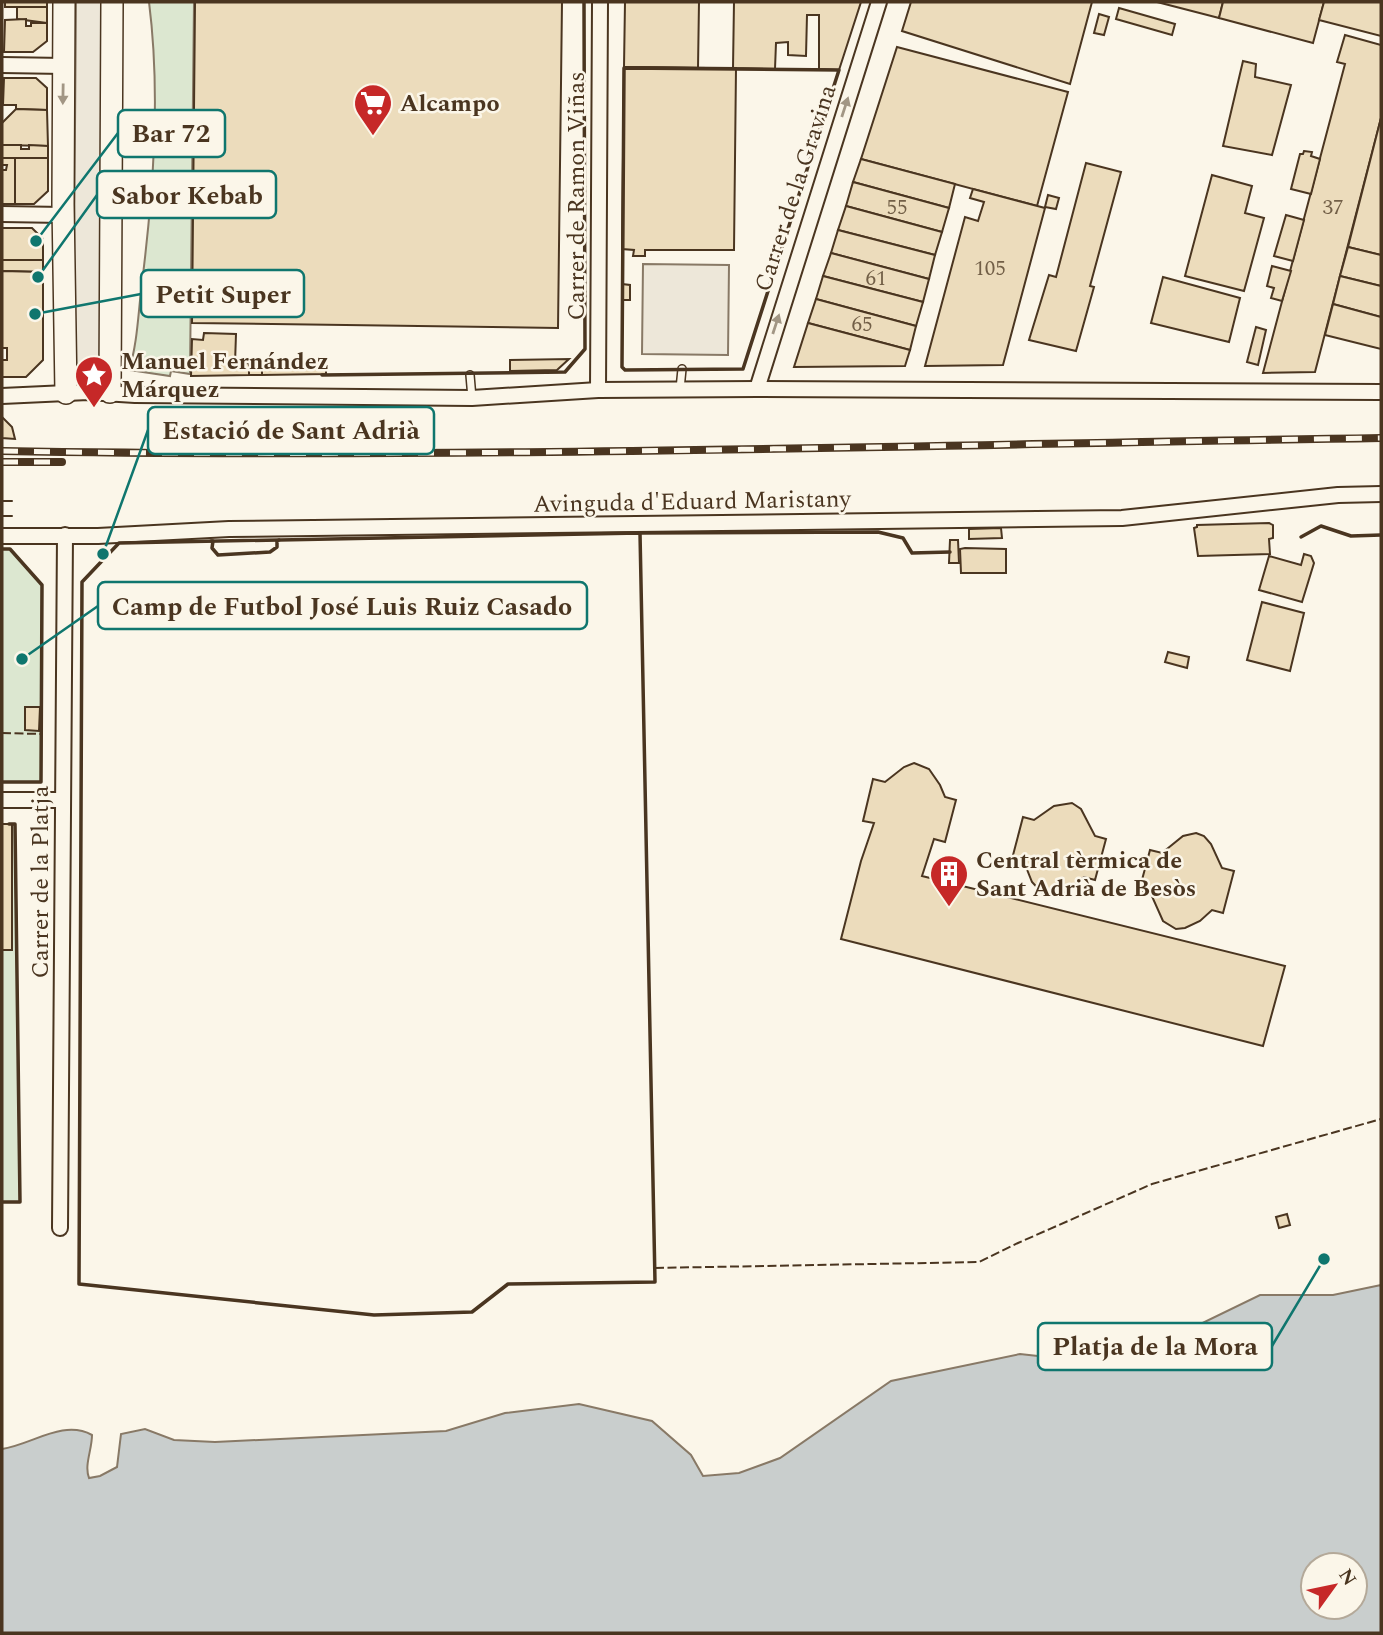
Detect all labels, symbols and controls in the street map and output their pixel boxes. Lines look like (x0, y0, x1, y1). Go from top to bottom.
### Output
street label: Carrer de Ramon Viñas (559, 71, 595, 321)
street label: Carrer de la Gravina (745, 80, 846, 296)
supermarket icon: Alcampo (352, 82, 394, 137)
one-way arrow (58, 84, 69, 106)
place label: Alcampo (400, 86, 500, 122)
one-way arrow (840, 96, 851, 117)
callout: Bar 72 (118, 110, 225, 157)
text: Bar 72 (132, 114, 210, 154)
callout: Sabor Kebab (97, 171, 276, 218)
text: Sabor Kebab (111, 176, 263, 216)
house number: 55 (887, 192, 908, 224)
house number: 37 (1323, 192, 1344, 224)
house number: 105 (974, 253, 1006, 285)
house number: 61 (866, 263, 887, 295)
callout: Petit Super (141, 270, 304, 317)
text: Petit Super (155, 275, 292, 315)
house number: 65 (852, 309, 873, 341)
one-way arrow (771, 313, 782, 334)
place label: Manuel Fernández Márquez (121, 344, 329, 408)
place icon: Manuel Fernández Márquez (73, 354, 115, 409)
callout: Estació de Sant Adrià (148, 407, 434, 454)
text: Estació de Sant Adrià (162, 411, 421, 451)
street label: Avinguda d'Eduard Maristany (533, 481, 853, 523)
callout: Camp de Futbol José Luis Ruiz Casado (98, 582, 587, 629)
text: Camp de Futbol José Luis Ruiz Casado (112, 587, 572, 627)
street label: Carrer de la Platja (23, 785, 59, 979)
place label: Central tèrmica de Sant Adrià de Besòs (976, 843, 1196, 907)
building icon: Central tèrmica de Sant Adrià de Besòs (928, 853, 970, 908)
callout: Platja de la Mora (1038, 1323, 1272, 1370)
text: Platja de la Mora (1052, 1327, 1258, 1367)
north arrow (1299, 1551, 1369, 1621)
text: N (1331, 1563, 1363, 1592)

